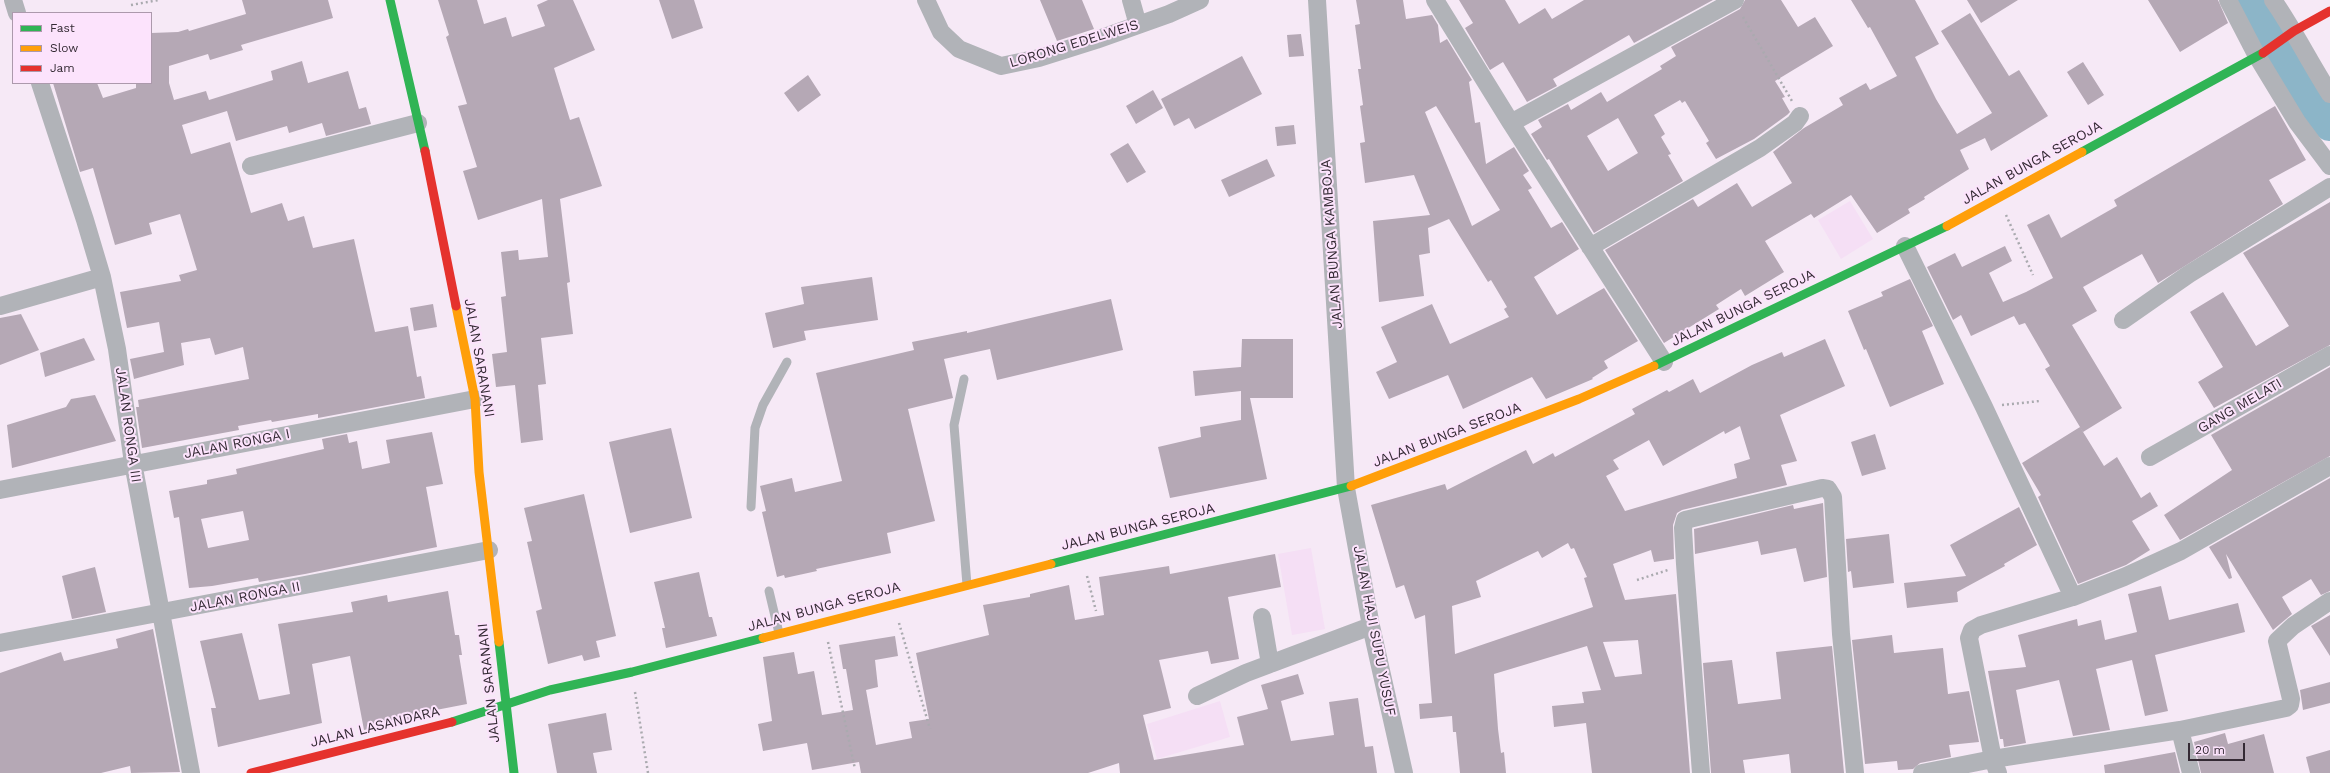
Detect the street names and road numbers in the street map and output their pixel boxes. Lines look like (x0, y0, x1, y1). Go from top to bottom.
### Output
street label: LORONG EDELWEIS (1007, 16, 1141, 72)
street label: JALAN BUNGA SEROJA (1959, 117, 2105, 209)
street label: JALAN BUNGA KAMBOJA (1318, 159, 1346, 329)
street label: JALAN BUNGA SEROJA (1669, 266, 1817, 350)
street label: JALAN SARANANI (460, 297, 498, 419)
street label: JALAN RONGA III (112, 366, 144, 484)
street label: GANG MELATI (2195, 375, 2285, 437)
street label: JALAN BUNGA SEROJA (1371, 399, 1523, 471)
street label: JALAN RONGA I (183, 425, 291, 463)
street label: JALAN BUNGA SEROJA (1060, 500, 1216, 554)
street label: JALAN HAJI SUPU YUSUF (1349, 544, 1399, 718)
street label: JALAN RONGA II (188, 578, 302, 616)
street label: JALAN BUNGA SEROJA (746, 579, 902, 635)
street label: JALAN SARANANI (474, 622, 504, 744)
street label: JALAN LASANDARA (308, 703, 442, 751)

